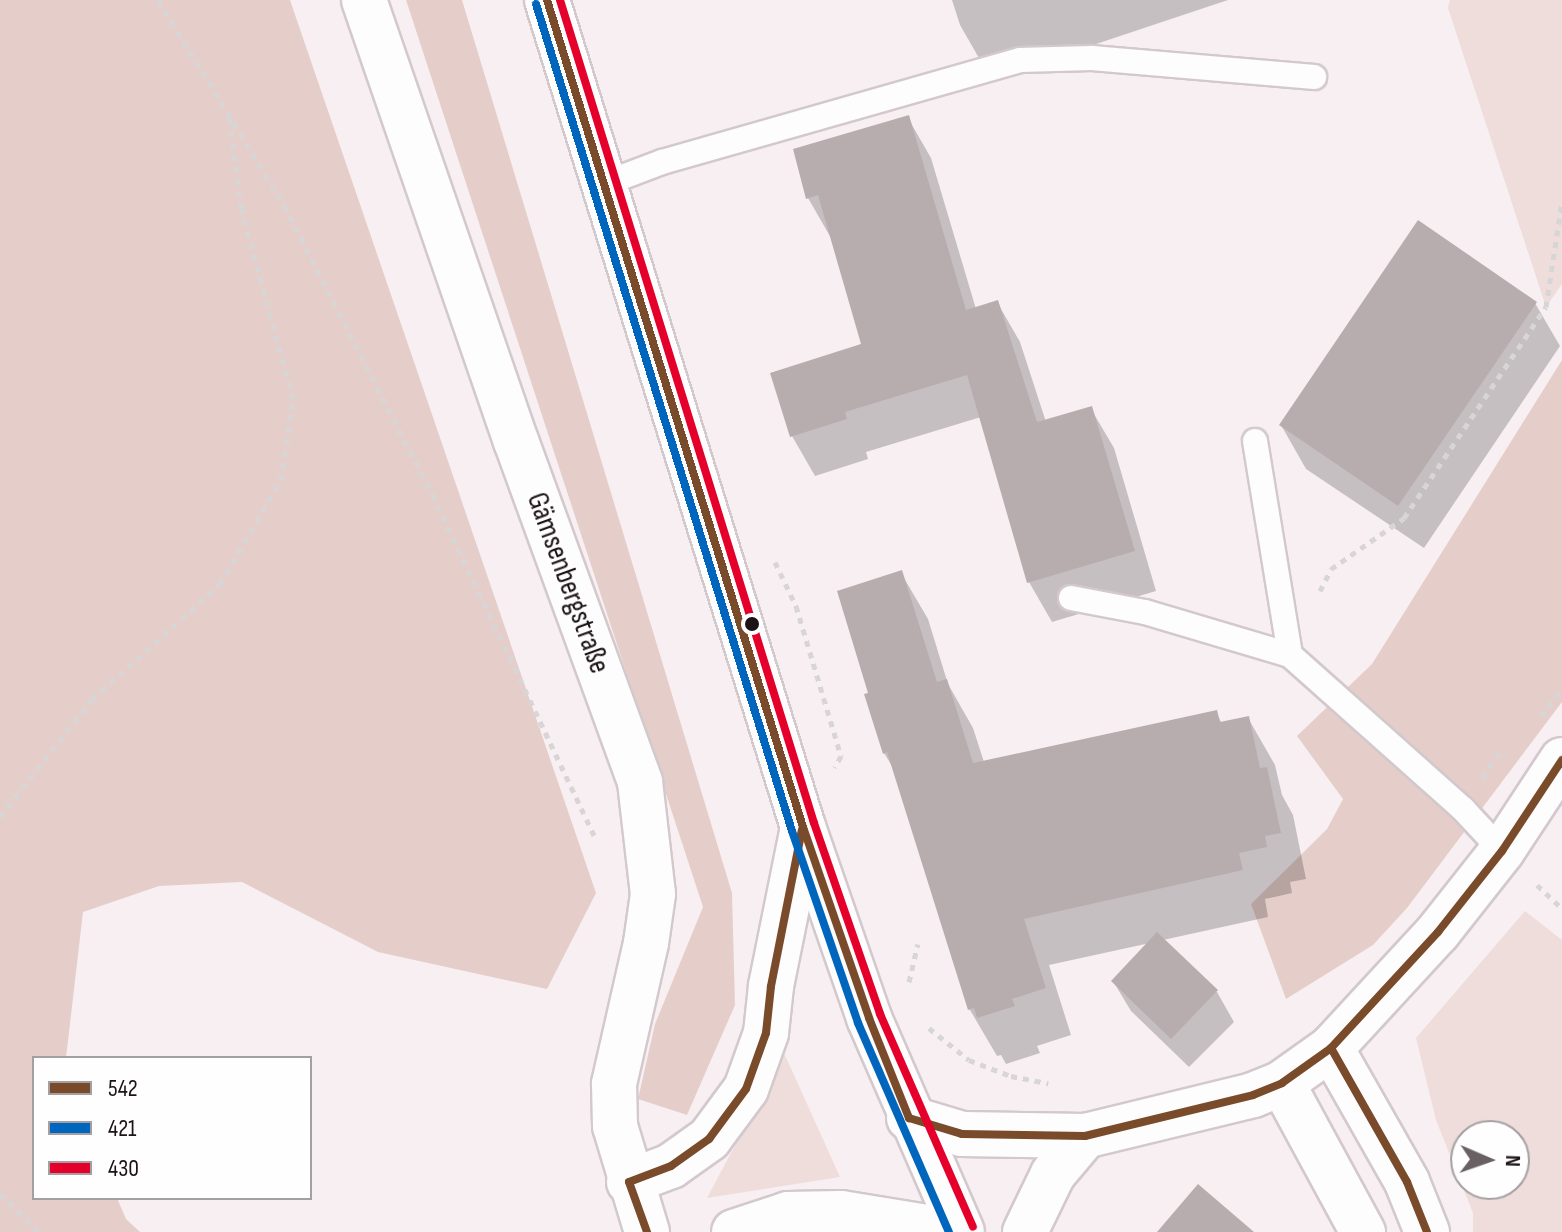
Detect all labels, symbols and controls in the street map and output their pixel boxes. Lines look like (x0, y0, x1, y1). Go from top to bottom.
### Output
street label: Gämsenbergstraße (519, 488, 617, 678)
unlabelled marker (744, 616, 760, 632)
legend (32, 1056, 312, 1200)
text: 542 (108, 1074, 138, 1103)
text: 421 (108, 1114, 137, 1143)
north arrow (1450, 1120, 1530, 1200)
text: 430 (108, 1154, 139, 1183)
text: N (1499, 1154, 1526, 1167)

